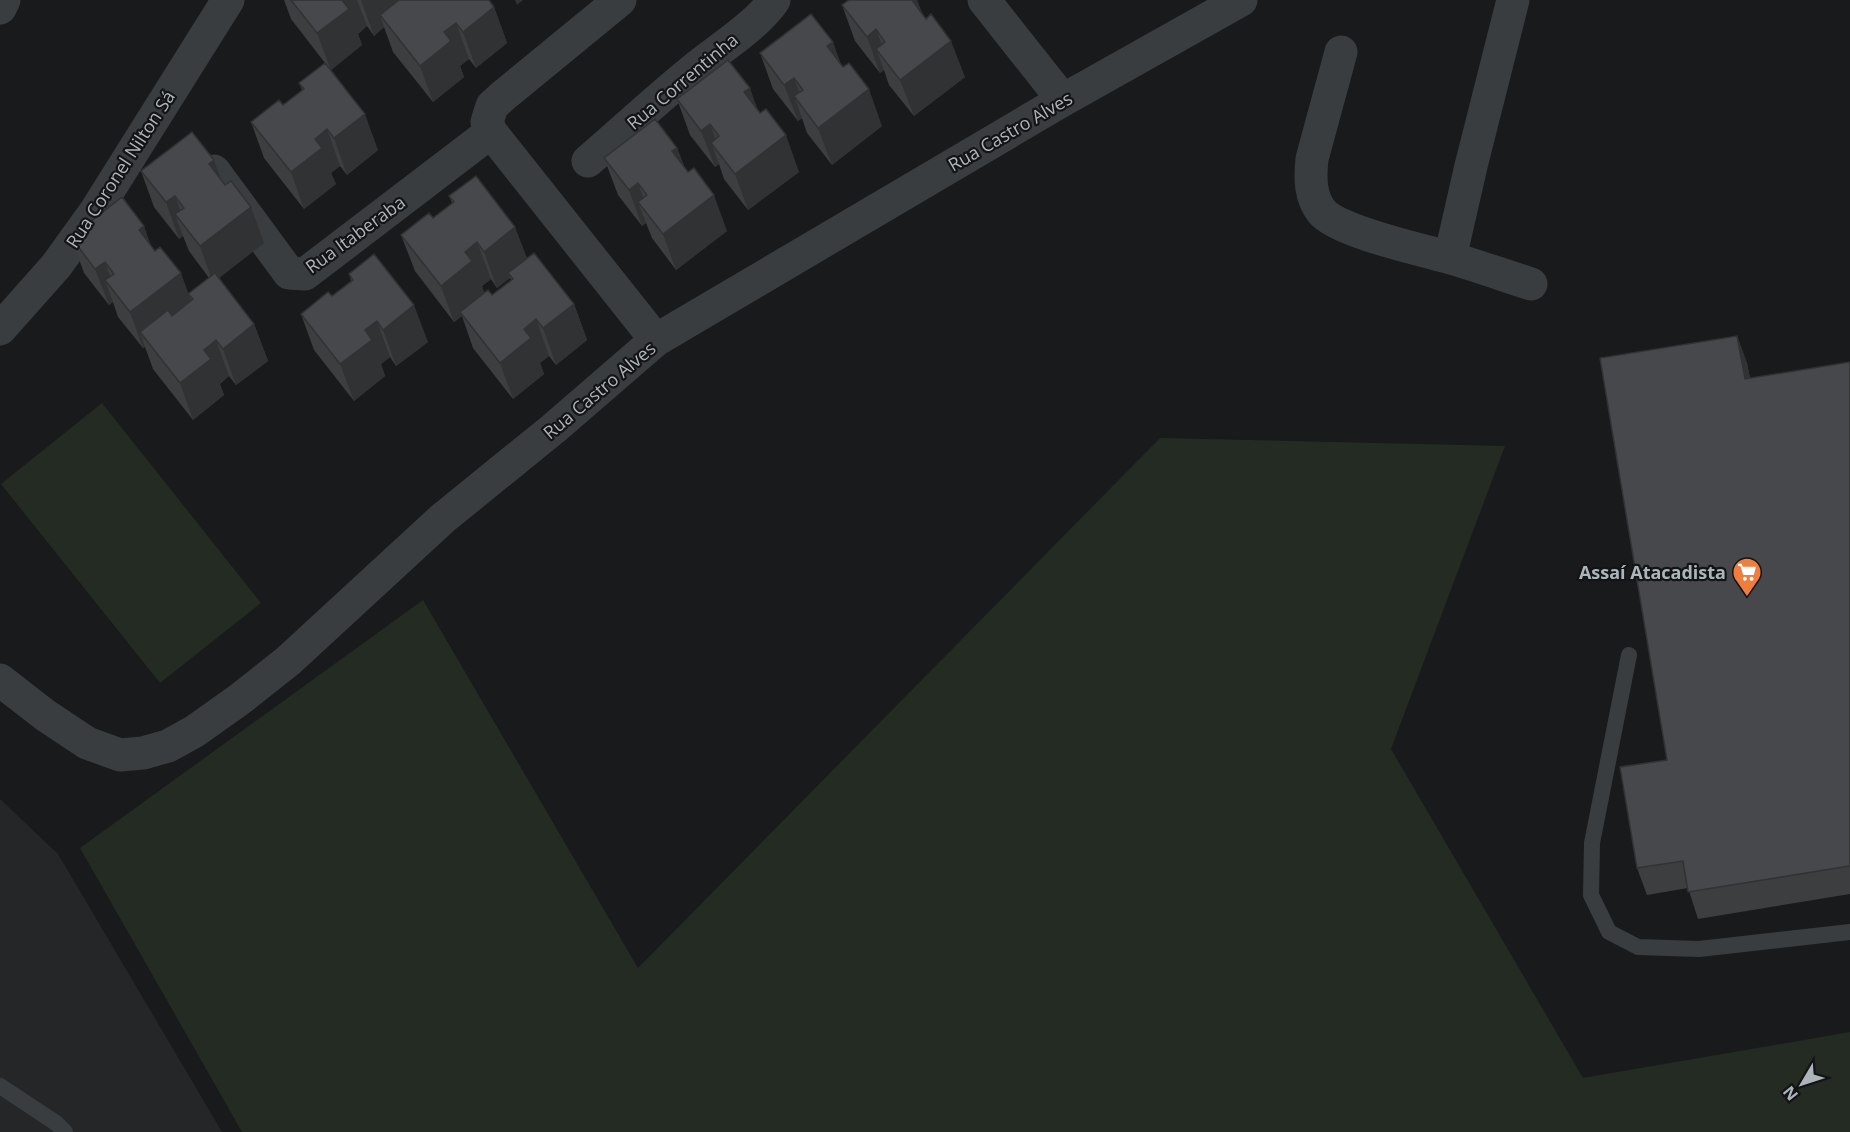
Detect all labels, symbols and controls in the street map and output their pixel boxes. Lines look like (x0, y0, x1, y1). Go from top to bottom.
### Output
street label: Rua Correntinha (621, 27, 743, 135)
street label: Rua Coronel Nilton Sá (60, 86, 180, 252)
street label: Rua Castro Alves (944, 86, 1076, 176)
street label: Rua Itaberaba (300, 190, 410, 278)
street label: Rua Castro Alves (538, 336, 660, 444)
supermarket icon: Assaí Atacadista (1731, 556, 1763, 598)
place label: Assaí Atacadista (1579, 560, 1726, 584)
north arrow (1772, 1054, 1832, 1114)
text: N (1778, 1081, 1803, 1105)

